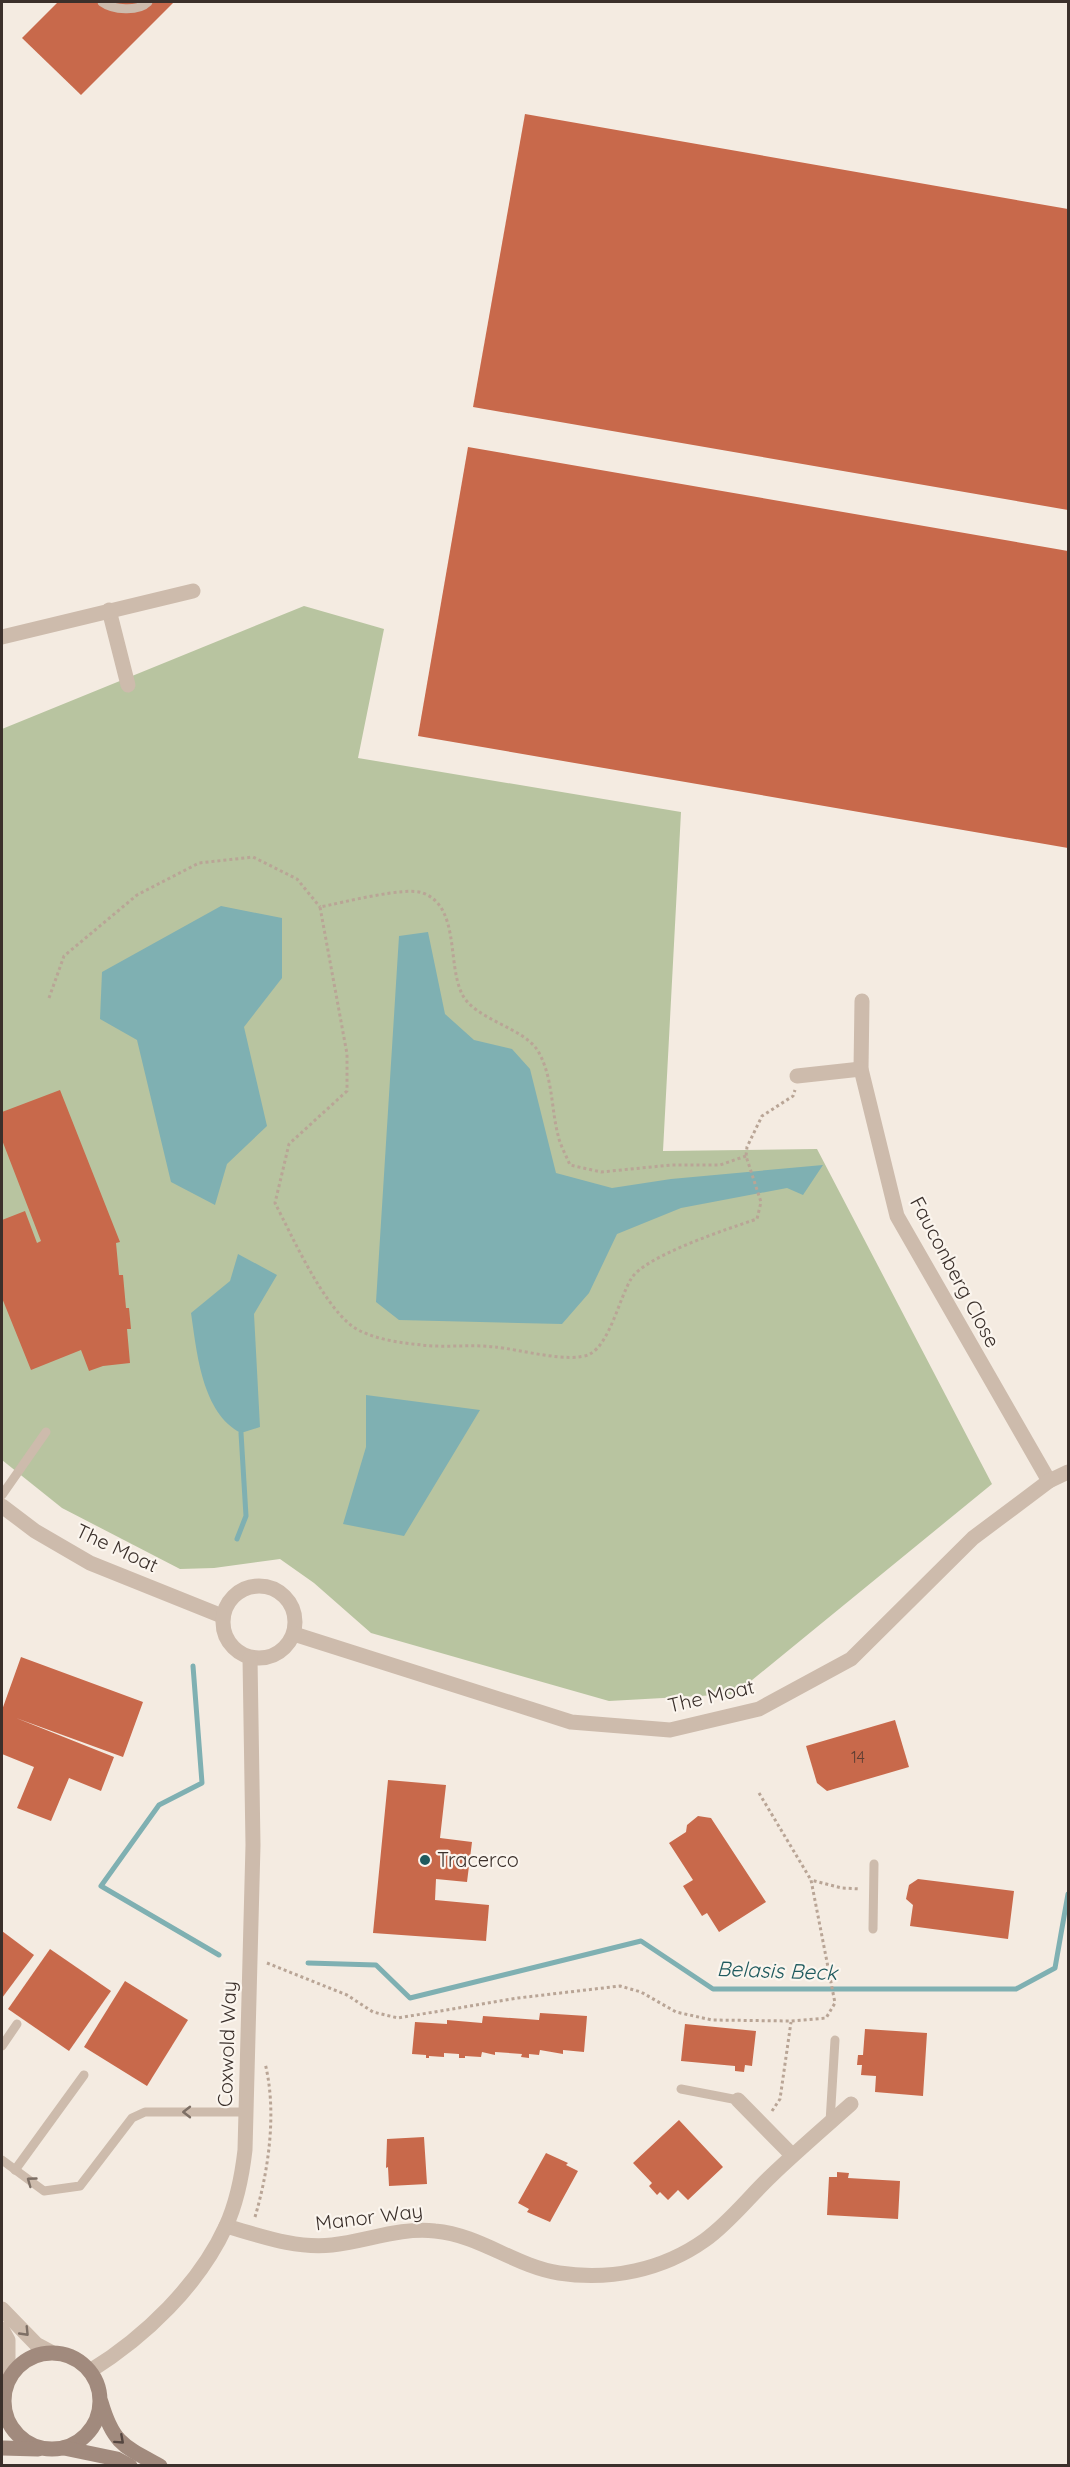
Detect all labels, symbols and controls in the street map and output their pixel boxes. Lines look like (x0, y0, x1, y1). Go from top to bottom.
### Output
street label: Fauconberg Close (905, 1192, 1006, 1351)
street label: The Moat (72, 1518, 162, 1578)
street label: The Moat (665, 1673, 757, 1718)
house number: 14 (851, 1747, 865, 1767)
place label: Tracerco (437, 1847, 519, 1872)
marker: Tracerco (418, 1853, 432, 1867)
water label: Belasis Beck (716, 1955, 840, 1985)
street label: Coxwold Way (212, 1980, 241, 2108)
one-way arrow (183, 2106, 192, 2118)
one-way arrow (26, 2178, 37, 2189)
street label: Manor Way (314, 2198, 424, 2235)
one-way arrow (18, 2326, 29, 2336)
one-way arrow (114, 2433, 125, 2444)

